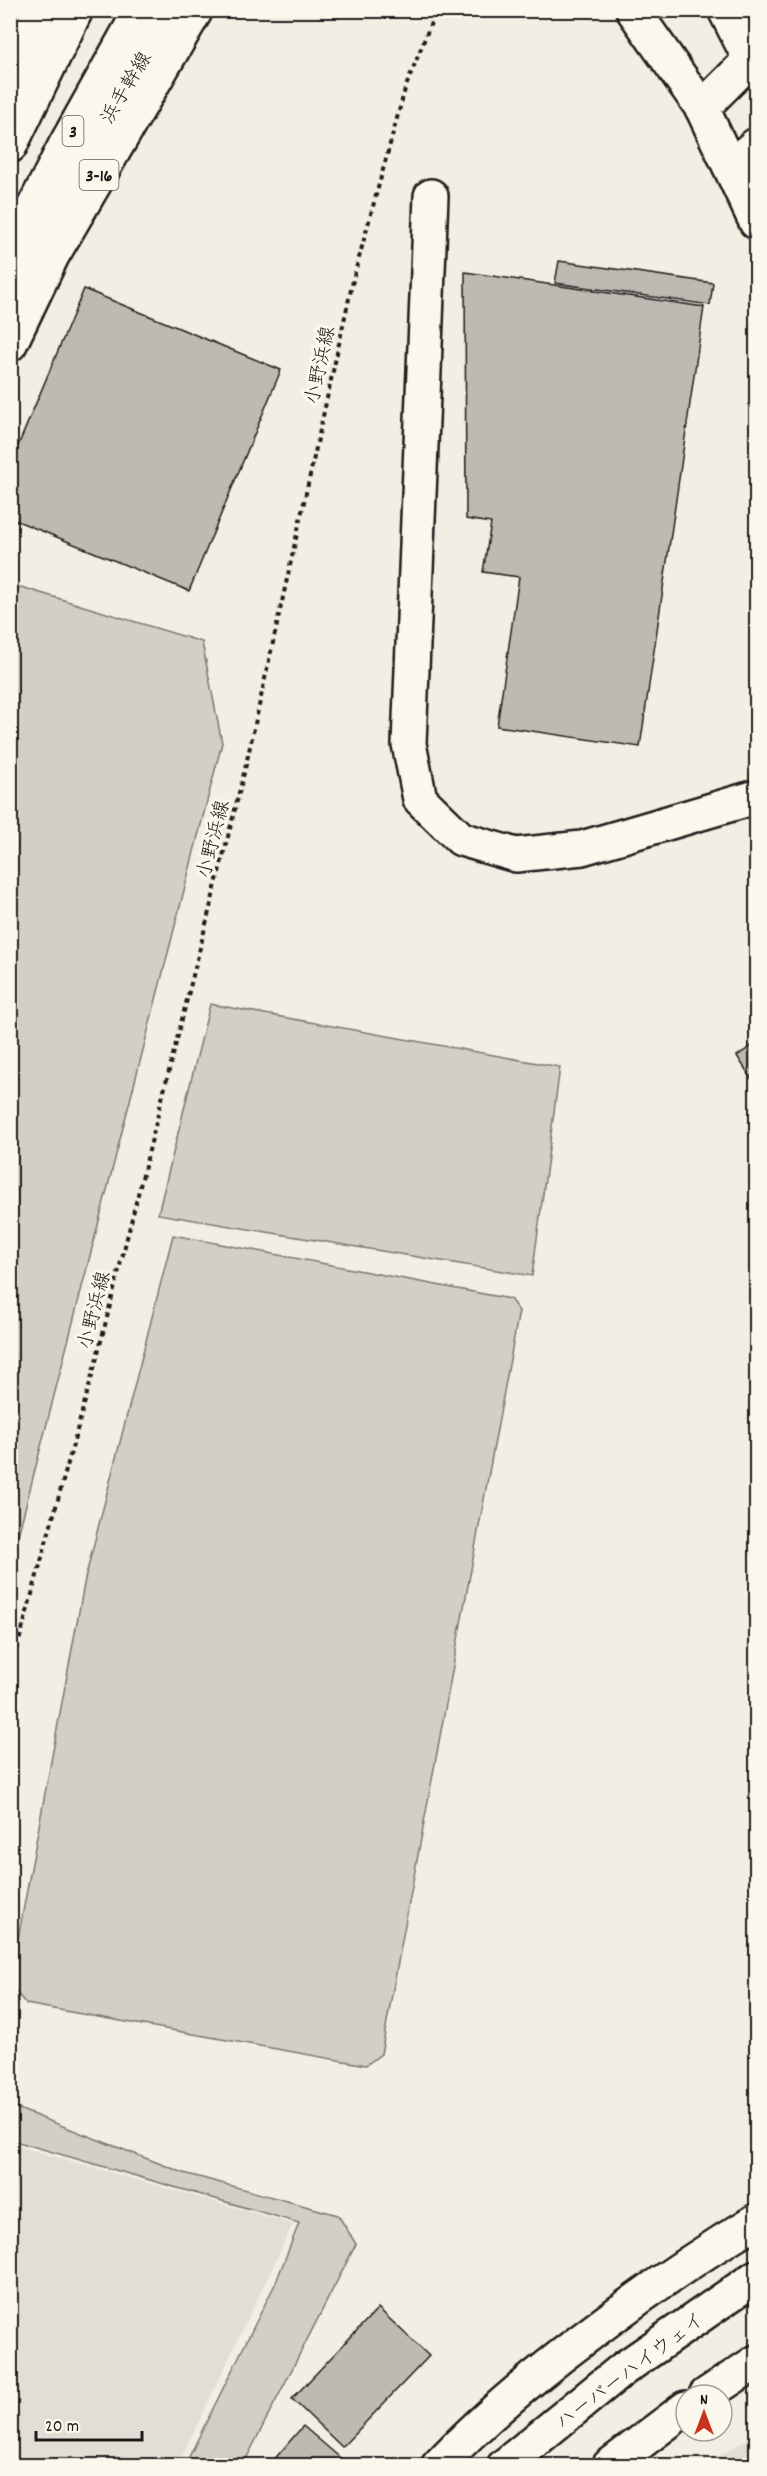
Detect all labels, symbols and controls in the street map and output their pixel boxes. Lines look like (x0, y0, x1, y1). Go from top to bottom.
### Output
street label: 浜手幹線 (95, 47, 160, 130)
road number: 3 (62, 116, 84, 146)
road number: 3-16 (80, 160, 118, 190)
street label: 小野浜線 (300, 324, 344, 408)
street label: 小野浜線 (192, 798, 238, 882)
street label: 小野浜線 (73, 1269, 119, 1353)
street label: ハーバーハイウェイ (551, 2307, 711, 2438)
north arrow (674, 2383, 734, 2443)
text: N (700, 2389, 708, 2412)
scale bar (36, 2404, 142, 2442)
text: 20 m (45, 2415, 79, 2440)

